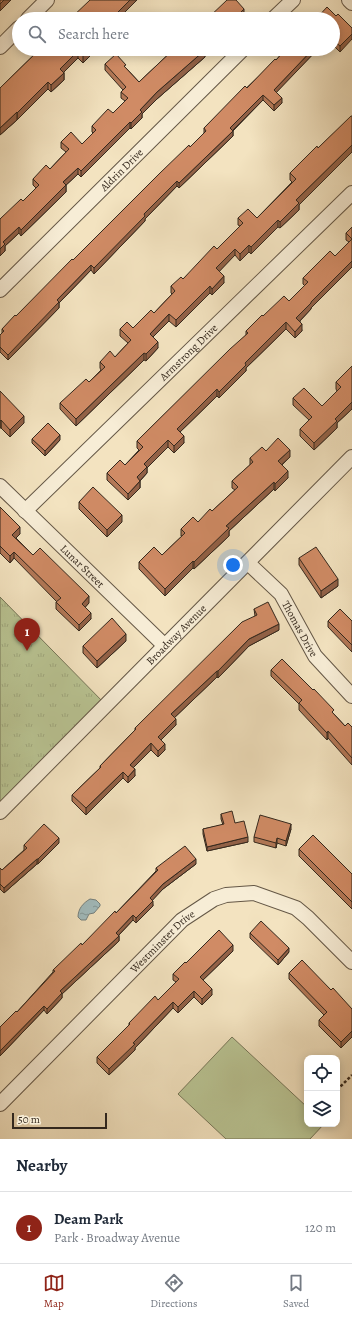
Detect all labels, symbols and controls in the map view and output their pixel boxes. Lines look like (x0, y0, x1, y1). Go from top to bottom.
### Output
search box (12, 12, 340, 56)
icon: search (26, 23, 48, 45)
text: Search here (58, 24, 129, 44)
street label: Aldrin Drive (96, 145, 146, 195)
street label: Armstrong Drive (155, 320, 221, 385)
street label: Lunar Street (57, 541, 108, 591)
your location (223, 555, 243, 575)
street label: Thomas Drive (279, 598, 322, 660)
street label: Broadway Avenue (143, 601, 209, 668)
pin: 1 (14, 618, 40, 651)
street label: Westminster Drive (126, 906, 198, 977)
map controls (304, 1055, 340, 1127)
button: locate (304, 1055, 340, 1091)
button: layers (304, 1091, 340, 1127)
scale bar (12, 1111, 107, 1130)
text: 50 m (18, 1112, 40, 1127)
text: Nearby (16, 1154, 67, 1177)
text: Deam Park (54, 1209, 123, 1229)
text: 1 (27, 1219, 31, 1236)
text: 120 m (305, 1219, 336, 1236)
text: Park · Broadway Avenue (54, 1229, 180, 1246)
tab: Map (43, 1272, 65, 1311)
tab: Directions (150, 1272, 198, 1311)
tab: Saved (283, 1272, 309, 1311)

